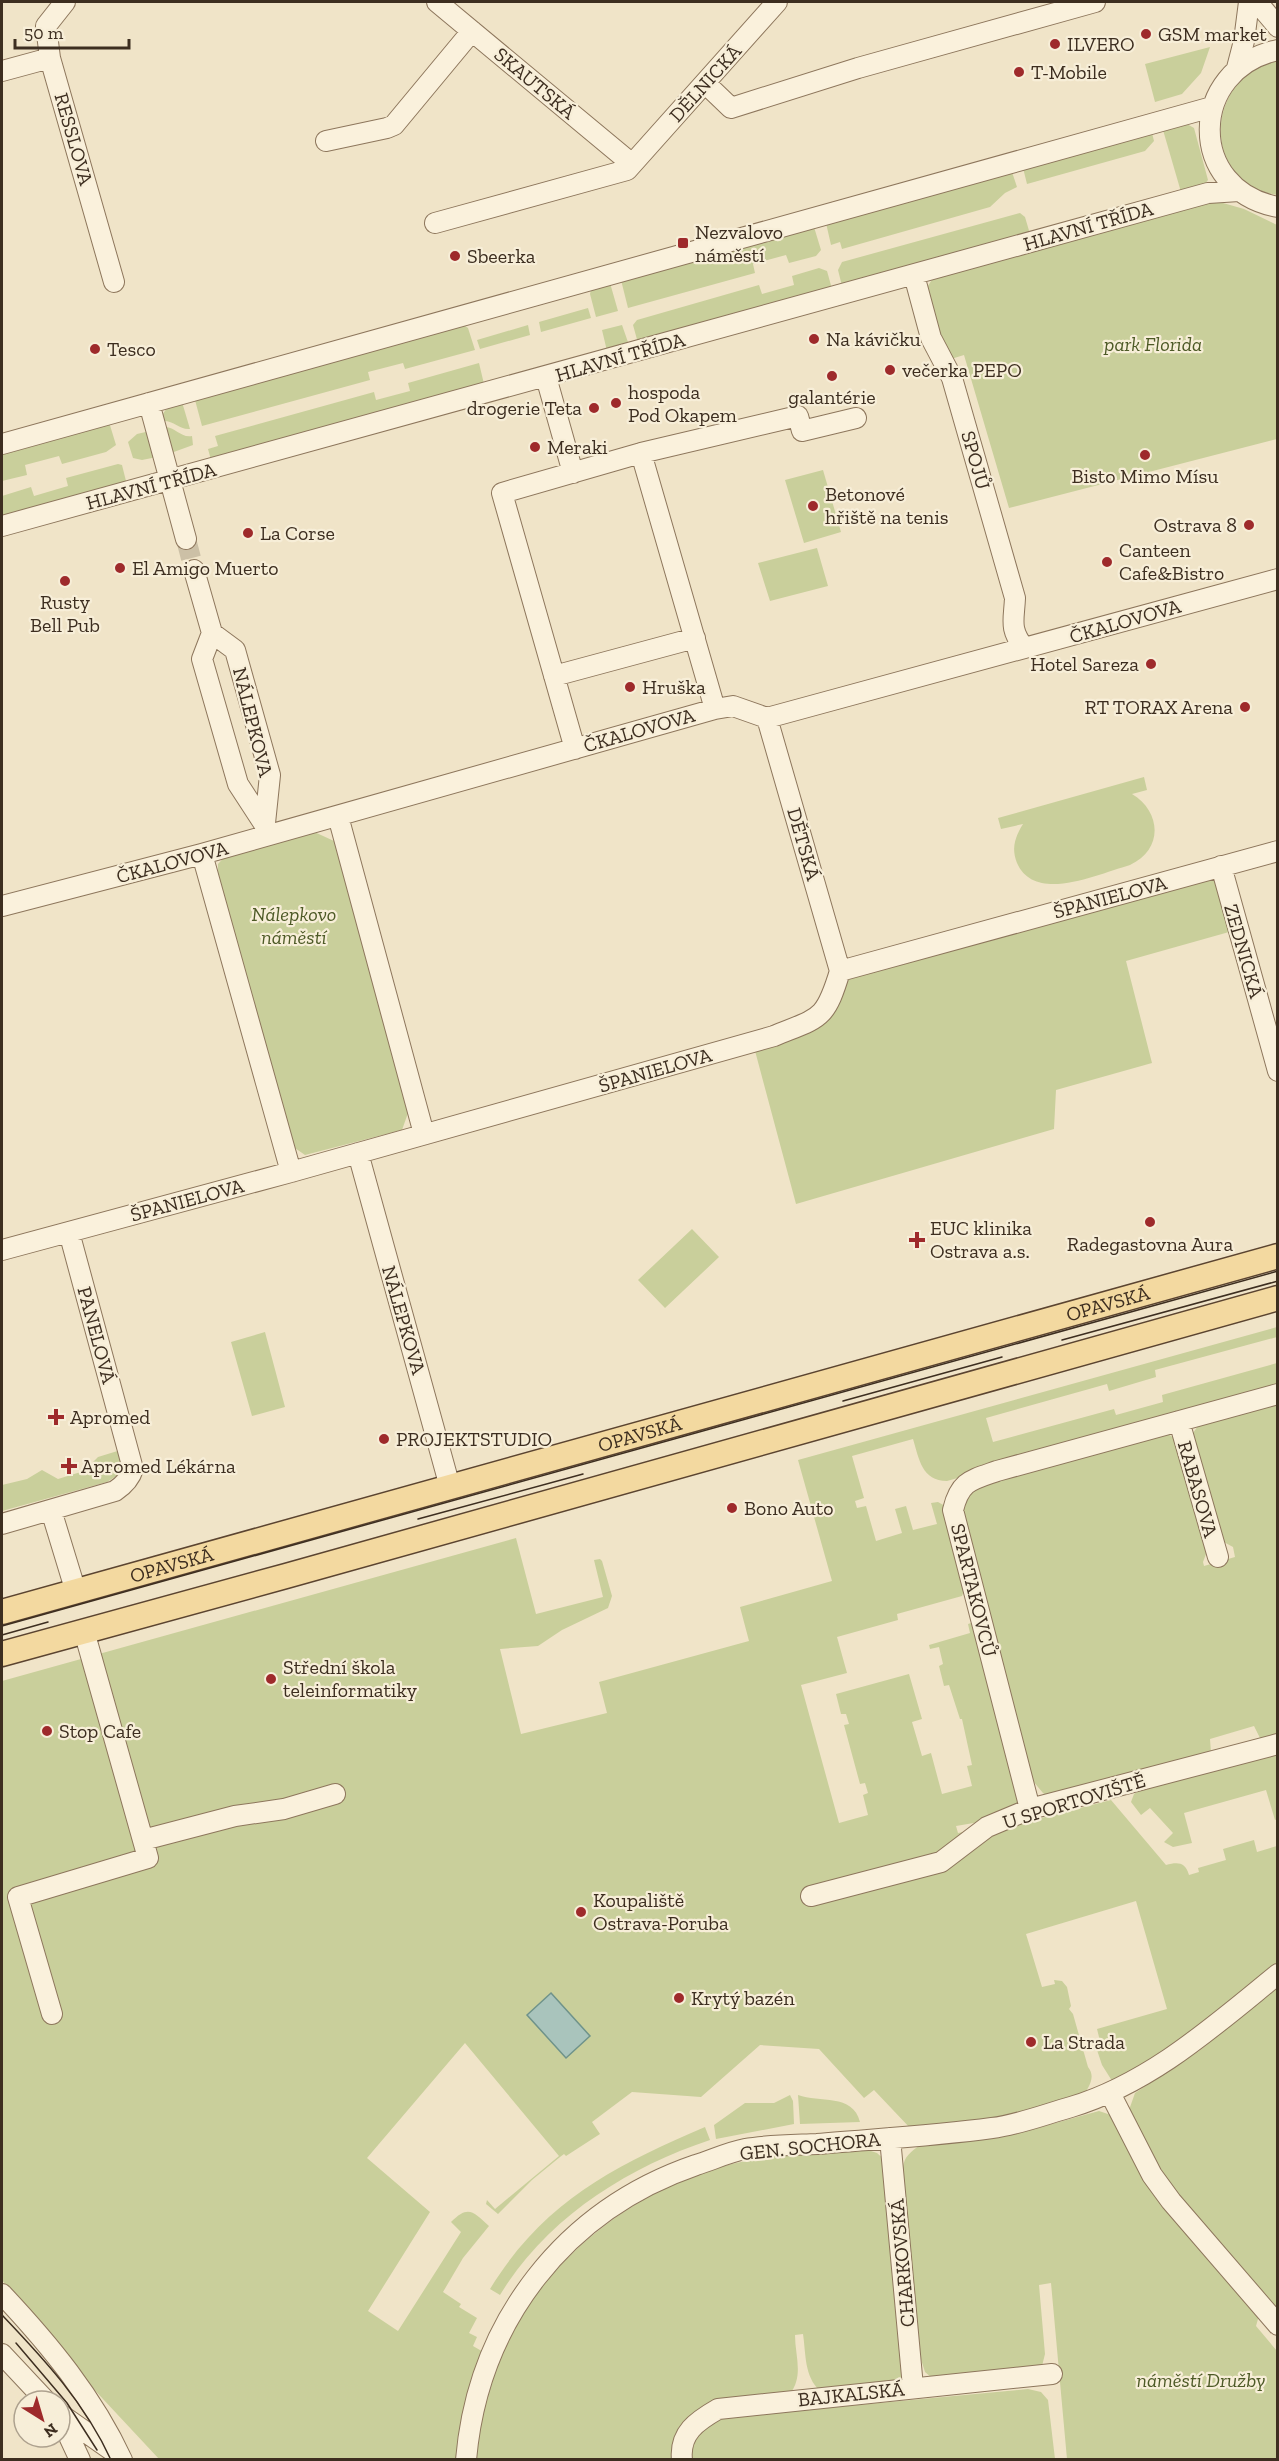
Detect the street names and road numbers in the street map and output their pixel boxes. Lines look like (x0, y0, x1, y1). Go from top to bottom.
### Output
street label: DĚLNICKÁ (664, 38, 747, 127)
street label: SKAUTSKÁ (489, 42, 581, 125)
street label: RESSLOVA (49, 90, 99, 189)
street label: HLAVNÍ TŘÍDA (1020, 196, 1156, 256)
street label: HLAVNÍ TŘÍDA (552, 327, 688, 387)
street label: SPOJŮ (956, 428, 996, 492)
street label: HLAVNÍ TŘÍDA (83, 457, 220, 515)
street label: ČKALOVOVA (1067, 593, 1184, 648)
street label: NÁLEPKOVA (228, 665, 278, 780)
street label: ČKALOVOVA (581, 702, 698, 757)
street label: DĚTSKÁ (782, 805, 826, 884)
street label: ČKALOVOVA (114, 835, 231, 888)
street label: ŠPANIELOVA (1051, 870, 1170, 924)
street label: ZEDNICKÁ (1219, 901, 1269, 1002)
street label: ŠPANIELOVA (596, 1042, 715, 1098)
street label: ŠPANIELOVA (128, 1173, 247, 1227)
street label: NÁLEPKOVA (377, 1263, 431, 1378)
street label: OPAVSKÁ (1063, 1280, 1153, 1327)
street label: PANELOVÁ (73, 1284, 122, 1387)
street label: OPAVSKÁ (595, 1411, 685, 1457)
street label: RABASOVA (1173, 1438, 1223, 1541)
street label: SPARTAKOVCŮ (946, 1521, 1002, 1659)
street label: OPAVSKÁ (127, 1541, 217, 1588)
street label: U SPORTOVIŠTĚ (1000, 1768, 1148, 1834)
street label: GEN. SOCHORA (738, 2127, 883, 2165)
street label: CHARKOVSKÁ (884, 2197, 920, 2328)
street label: BAJKALSKÁ (797, 2376, 906, 2412)

